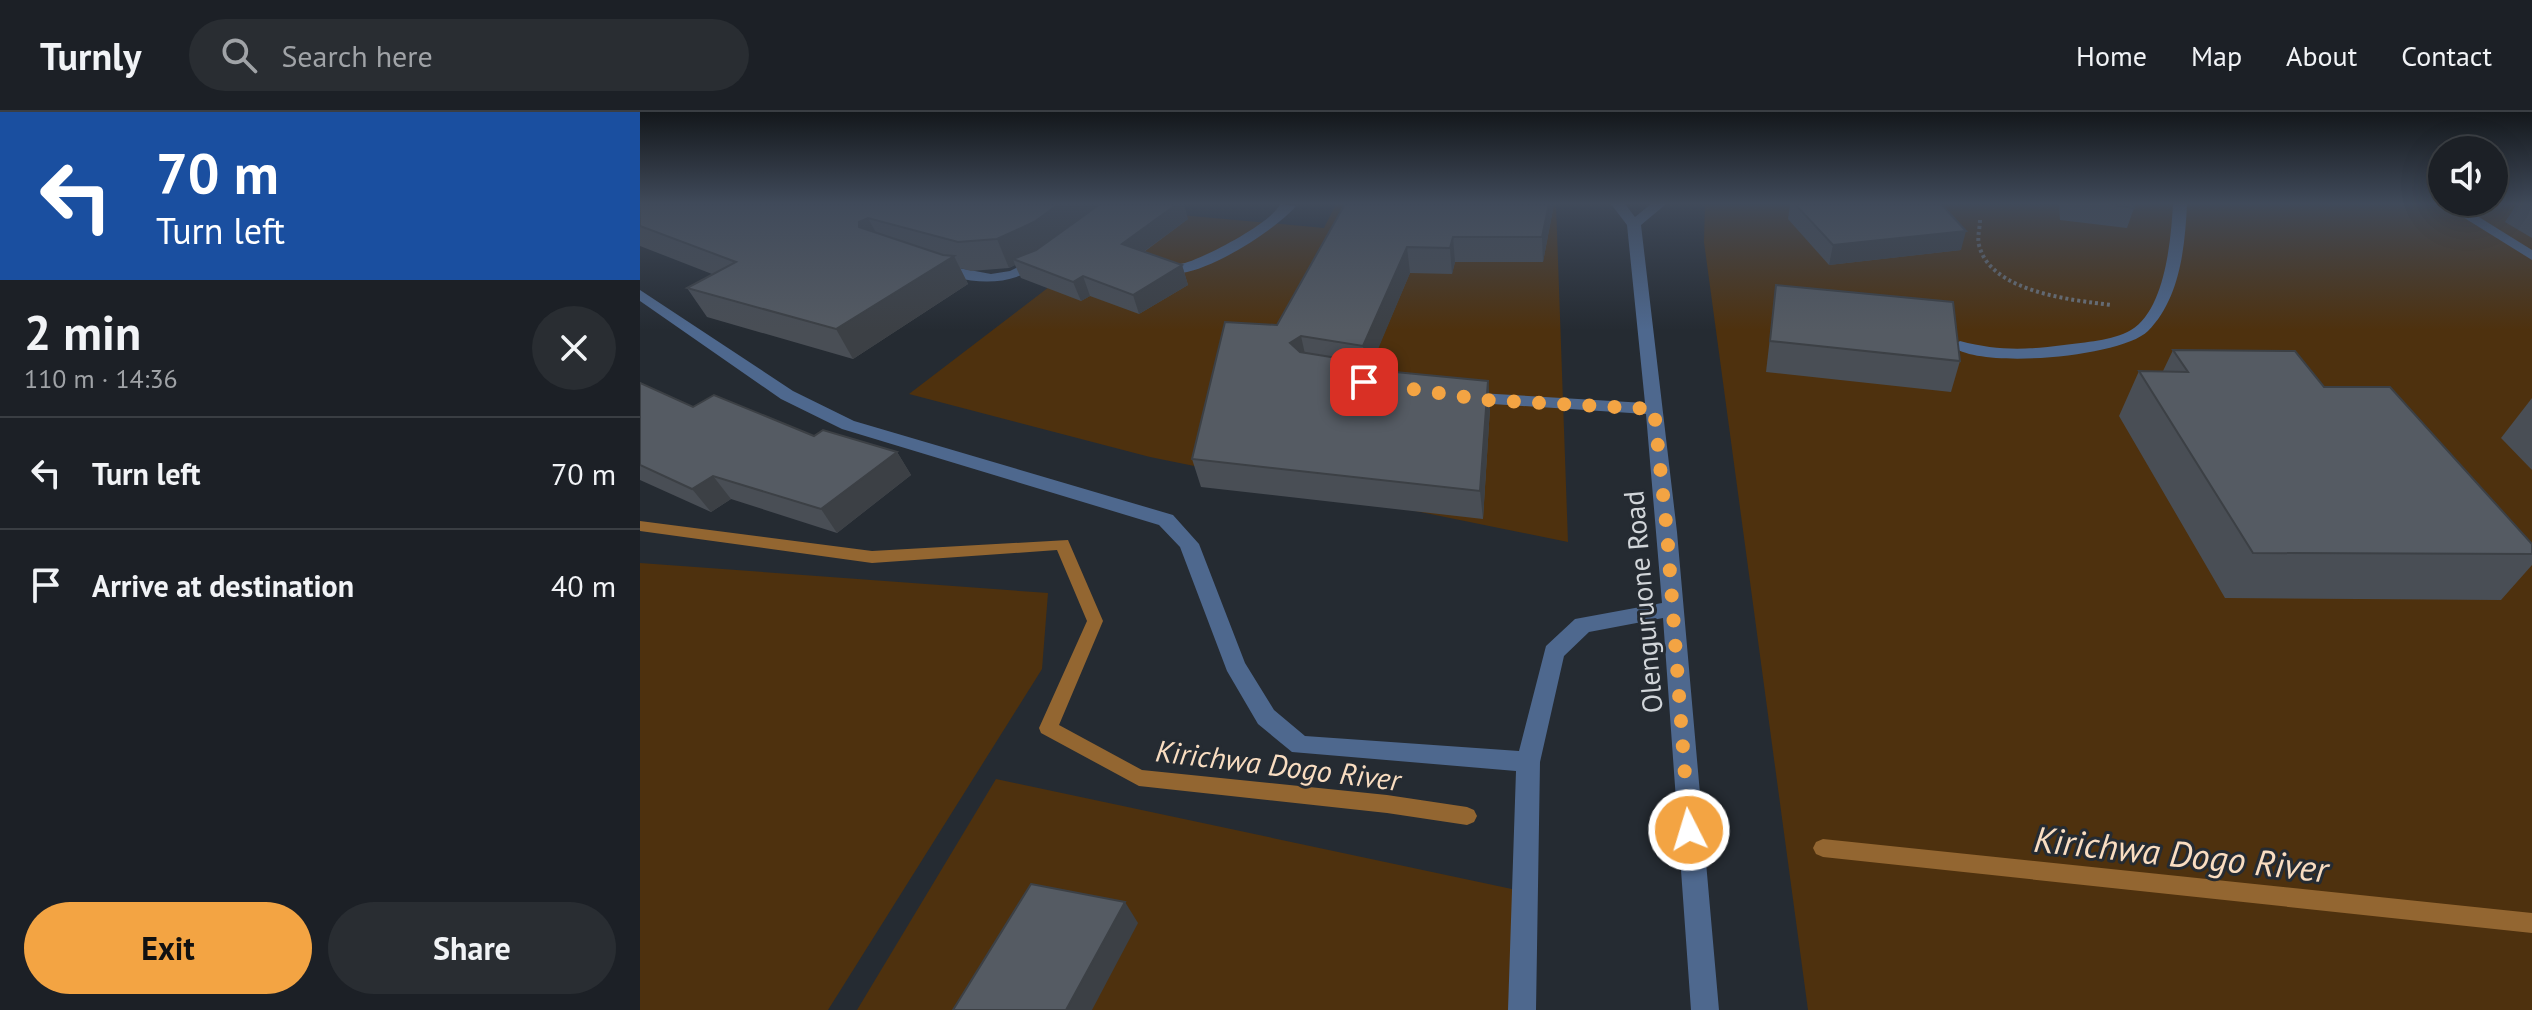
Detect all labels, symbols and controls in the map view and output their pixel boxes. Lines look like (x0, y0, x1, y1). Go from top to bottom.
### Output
search box (189, 19, 749, 91)
text: Turnly (40, 31, 141, 80)
icon: search (217, 33, 261, 77)
text: Search here (281, 36, 433, 75)
text: Home (2076, 37, 2147, 74)
text: Map (2191, 37, 2242, 74)
text: About (2286, 37, 2357, 74)
text: Contact (2401, 37, 2492, 74)
map controls (2428, 136, 2508, 216)
button: sound (2428, 136, 2508, 216)
text: 70 m (156, 137, 279, 209)
icon: left (24, 144, 128, 248)
text: Turn left (156, 207, 285, 254)
text: 2 min (24, 301, 141, 363)
button: close (532, 306, 616, 390)
pin (1330, 348, 1398, 416)
icon: arrive (1342, 360, 1386, 404)
text: 110 m · 14:36 (24, 362, 178, 395)
icon: left (24, 451, 68, 495)
text: Turn left (92, 454, 200, 493)
text: 70 m (551, 454, 616, 493)
street label: Olenguruone Road (1614, 489, 1671, 715)
icon: arrive (24, 563, 68, 607)
text: Arrive at destination (92, 566, 354, 605)
text: 40 m (551, 566, 616, 605)
water label: Kirichwa Dogo River (1154, 730, 1405, 799)
position arrow (1647, 788, 1731, 872)
water label: Kirichwa Dogo River (2032, 815, 2333, 893)
button: Exit (24, 902, 312, 994)
button: Share (328, 902, 616, 994)

